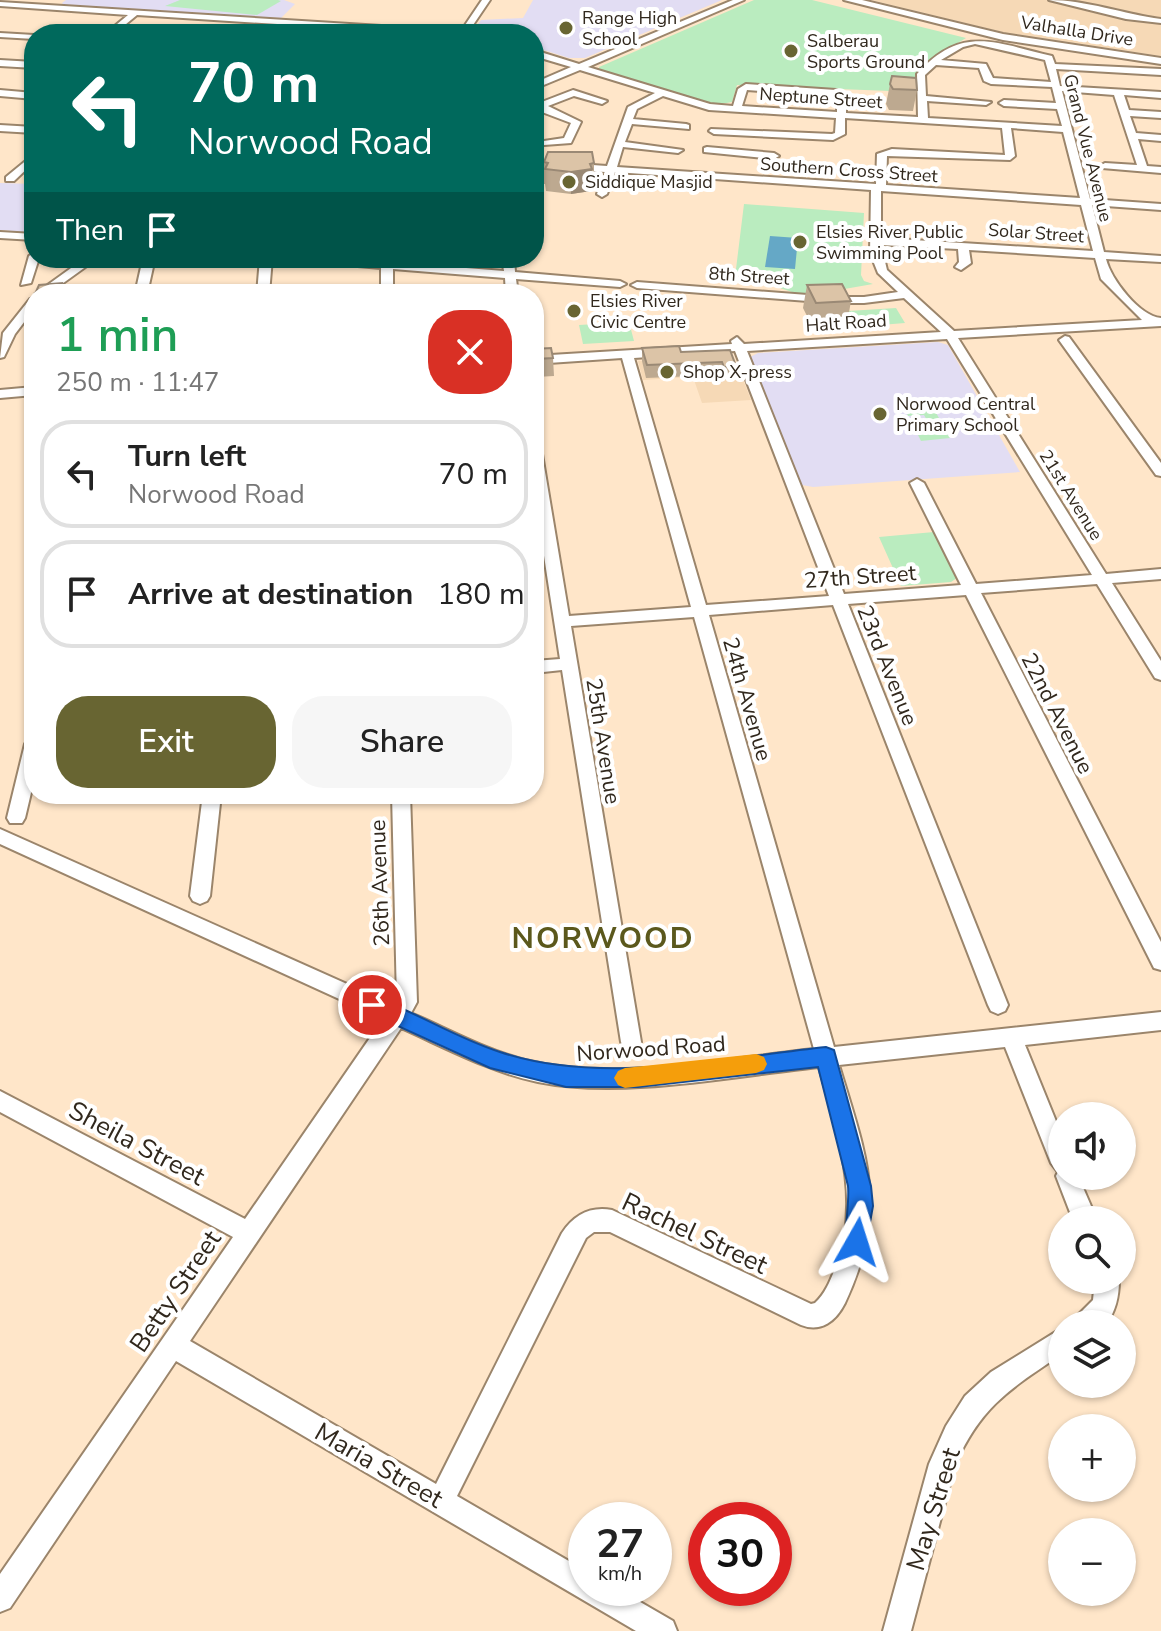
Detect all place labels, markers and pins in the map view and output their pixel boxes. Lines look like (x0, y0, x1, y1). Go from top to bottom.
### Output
place label: Range High School (582, 6, 677, 51)
marker: Range High School (557, 19, 575, 37)
place label: Salberau Sports Ground (807, 29, 925, 74)
marker: Salberau Sports Ground (782, 42, 800, 60)
place label: Siddique Masjid (585, 170, 713, 194)
marker: Siddique Masjid (560, 173, 578, 191)
place label: Elsies River Public Swimming Pool (816, 220, 963, 265)
marker: Elsies River Public Swimming Pool (791, 233, 809, 251)
place label: Elsies River Civic Centre (590, 289, 686, 334)
marker: Elsies River Civic Centre (565, 302, 583, 320)
place label: Shop X-press (683, 360, 792, 384)
marker: Shop X-press (658, 363, 676, 381)
place label: Norwood Central Primary School (896, 392, 1036, 437)
marker: Norwood Central Primary School (871, 405, 889, 423)
pin (338, 971, 406, 1039)

